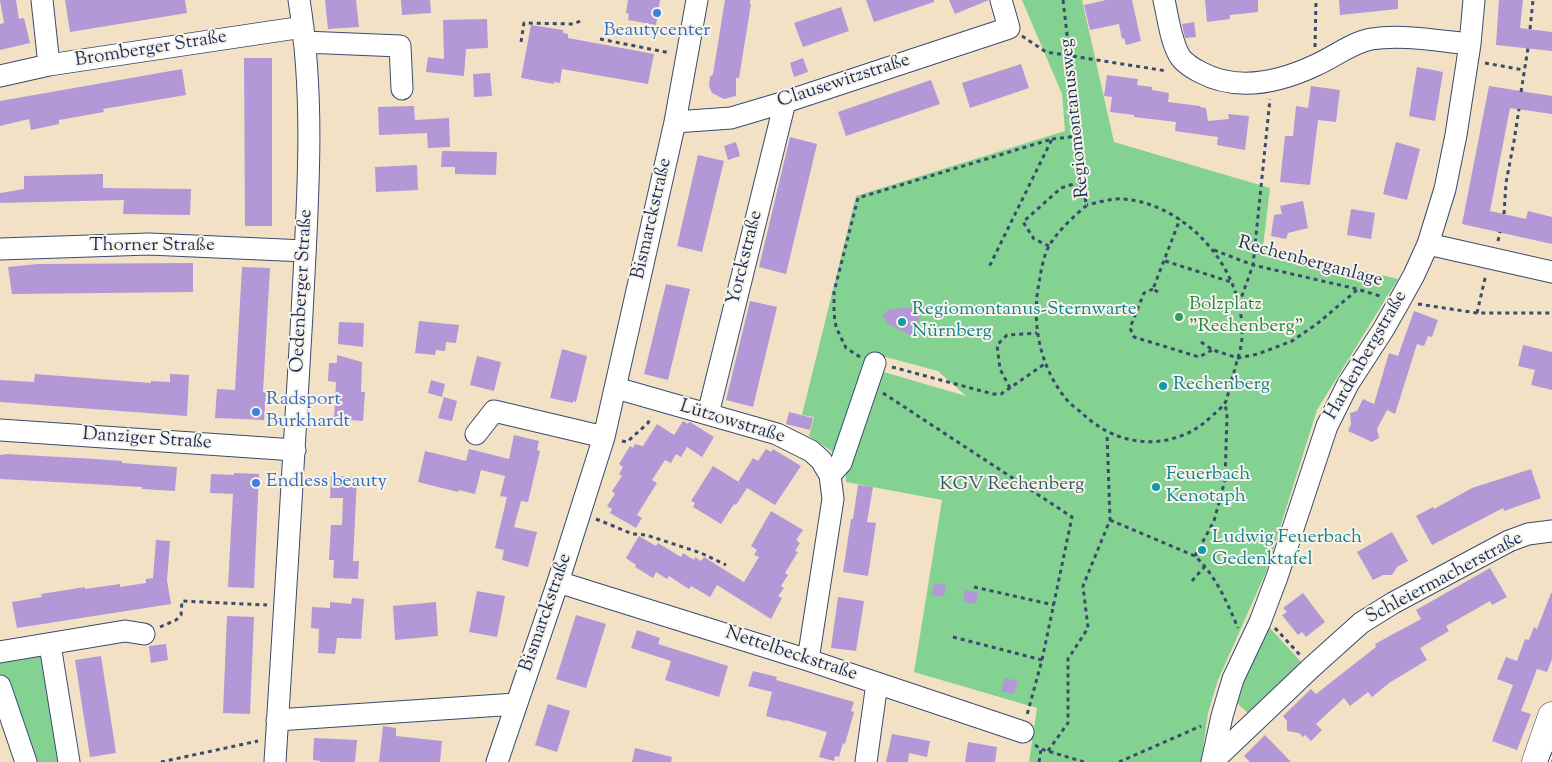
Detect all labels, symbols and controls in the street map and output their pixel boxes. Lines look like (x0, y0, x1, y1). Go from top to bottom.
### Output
marker: Beautycenter (651, 7, 663, 19)
place label: Beautycenter (604, 21, 710, 43)
street label: Bromberger Straße (74, 27, 228, 73)
street label: Regiomontanusweg (1056, 37, 1096, 199)
street label: Clausewitzstraße (775, 50, 913, 114)
street label: Bismarckstraße (628, 156, 678, 282)
street label: Yorckstraße (723, 208, 769, 308)
street label: Oedenberger Straße (287, 209, 319, 373)
street label: Rechenberganlage (1235, 233, 1385, 293)
street label: Thorner Straße (89, 236, 215, 258)
street label: Hardenbergstraße (1321, 287, 1413, 425)
place label: Bolzplatz "Rechenberg" (1189, 295, 1303, 339)
place label: Regiomontanus-Sternwarte Nürnberg (912, 300, 1137, 344)
marker: Bolzplatz "Rechenberg" (1173, 311, 1185, 323)
marker: Regiomontanus-Sternwarte Nürnberg (896, 316, 908, 328)
place label: Rechenberg (1173, 375, 1270, 397)
marker: Rechenberg (1157, 380, 1169, 392)
place label: Radsport Burkhardt (266, 390, 350, 434)
street label: Lützowstraße (677, 396, 787, 450)
marker: Radsport Burkhardt (250, 406, 262, 418)
street label: Danziger Straße (82, 424, 212, 456)
place label: Feuerbach Kenotaph (1166, 465, 1250, 509)
place label: Endless beauty (266, 472, 387, 494)
park label: KGV Rechenberg (940, 475, 1084, 497)
marker: Endless beauty (250, 477, 262, 489)
marker: Feuerbach Kenotaph (1150, 481, 1162, 493)
place label: Ludwig Feuerbach Gedenktafel (1212, 528, 1362, 572)
street label: Schleiermacherstraße (1363, 528, 1527, 630)
marker: Ludwig Feuerbach Gedenktafel (1196, 544, 1208, 556)
street label: Bismarckstraße (516, 551, 578, 675)
street label: Nettelbeckstraße (722, 623, 860, 687)

